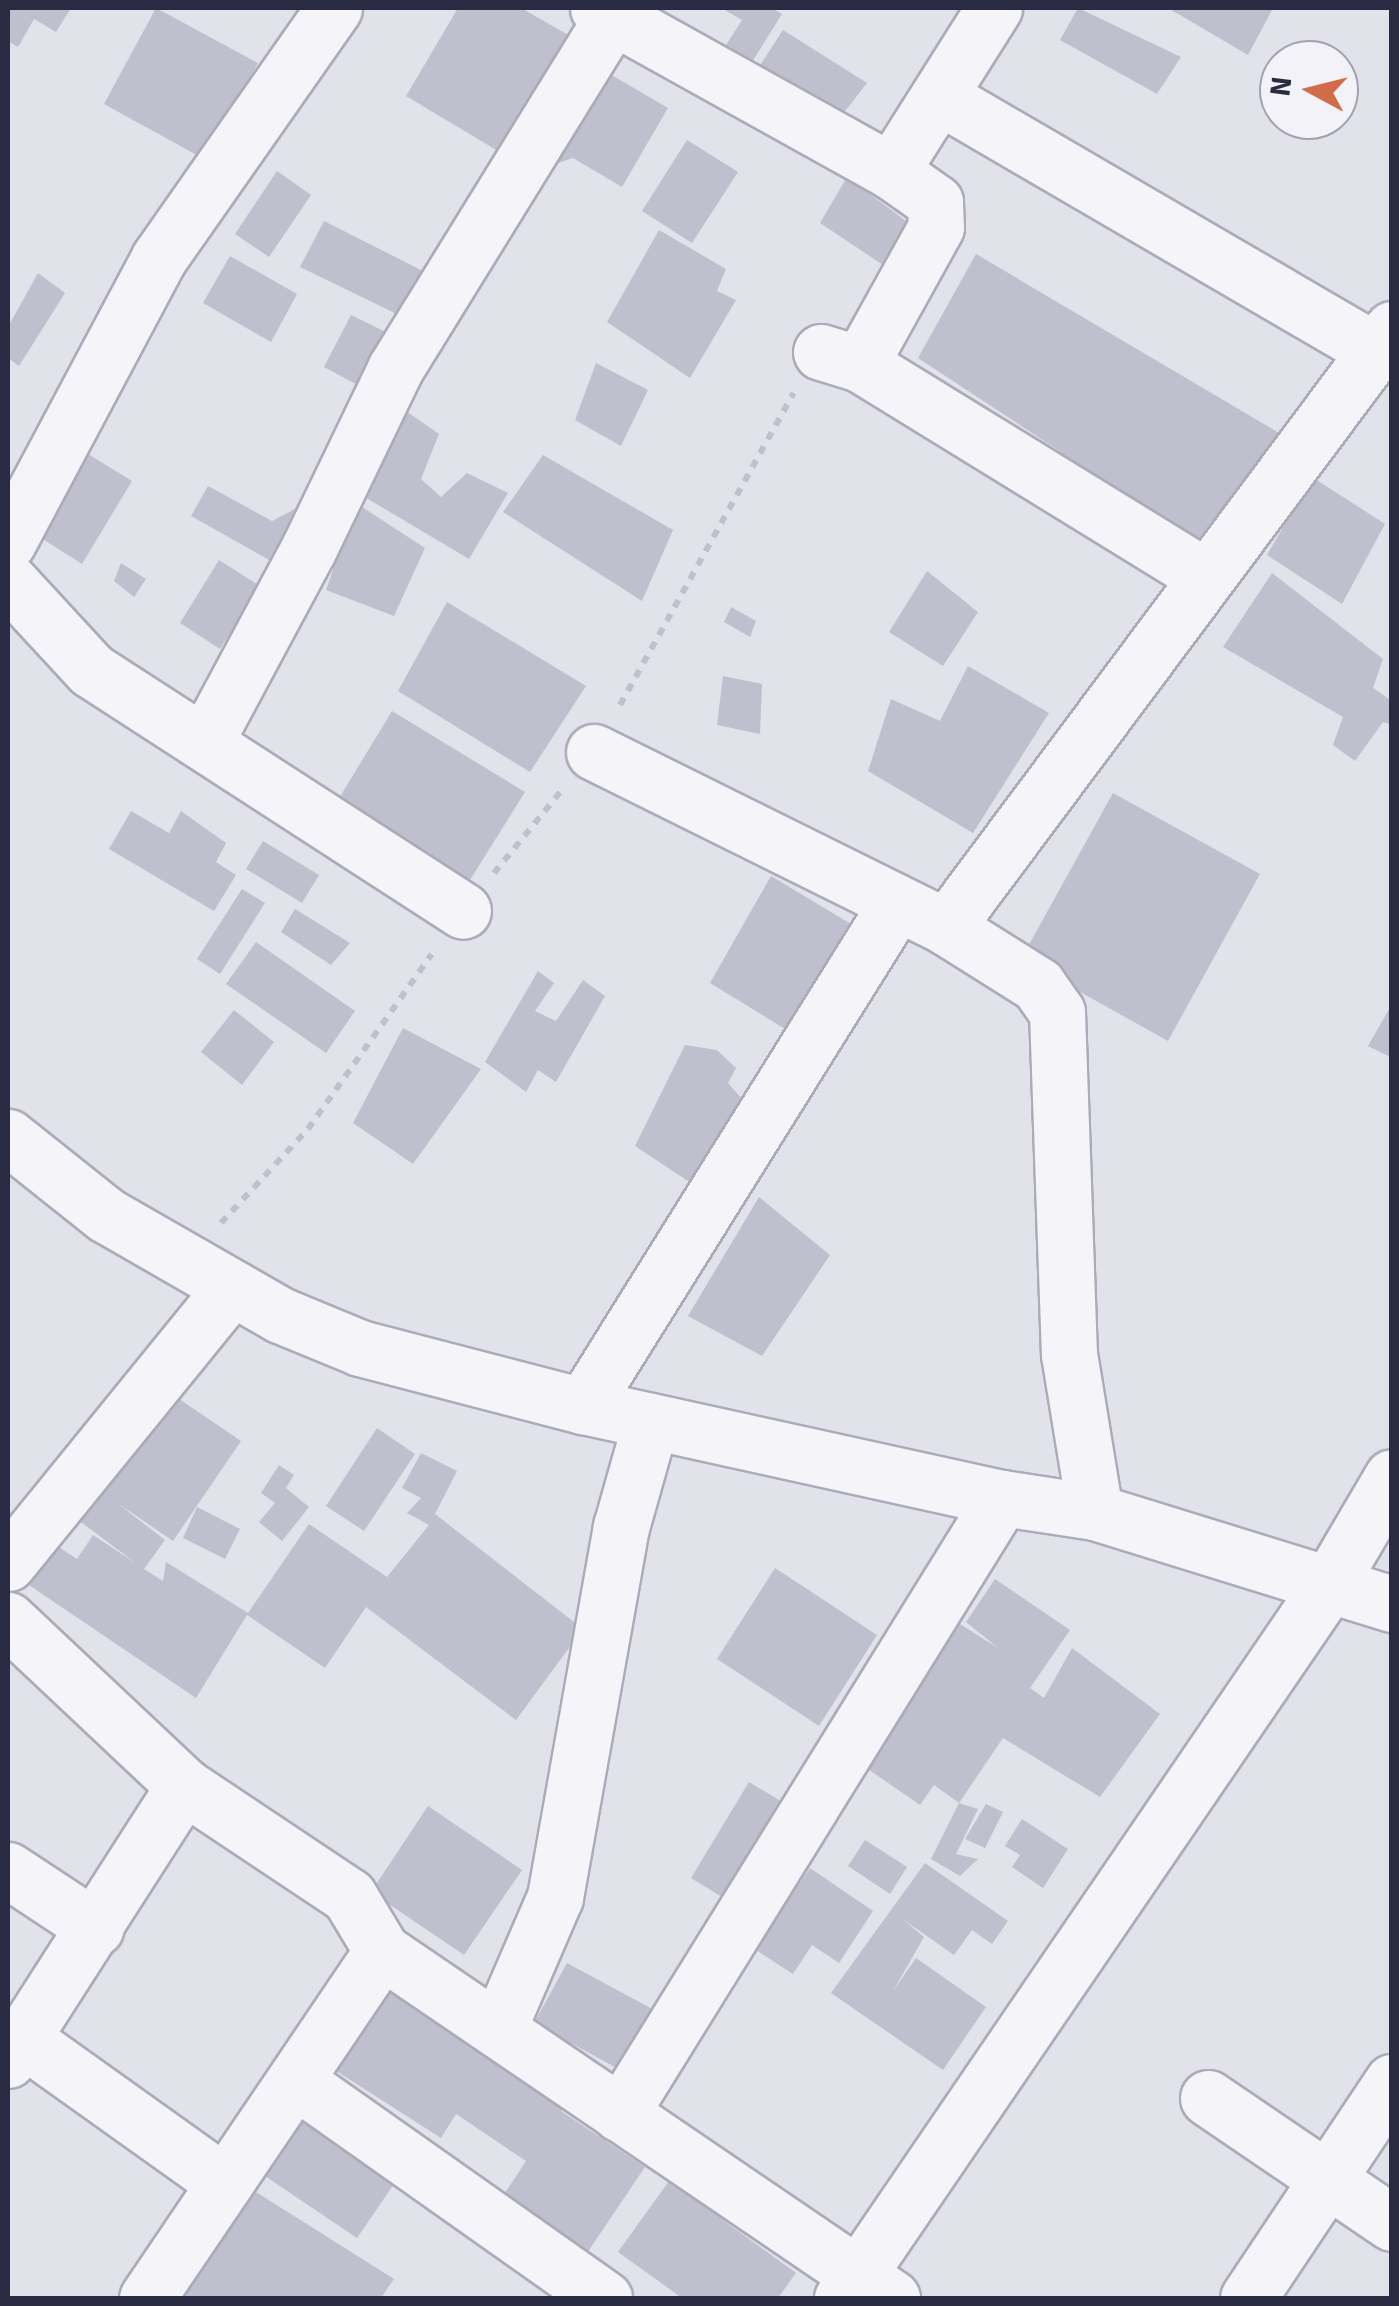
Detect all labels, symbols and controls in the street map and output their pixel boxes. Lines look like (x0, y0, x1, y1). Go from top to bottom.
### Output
north arrow (1259, 40, 1359, 140)
text: N (1263, 75, 1299, 98)

